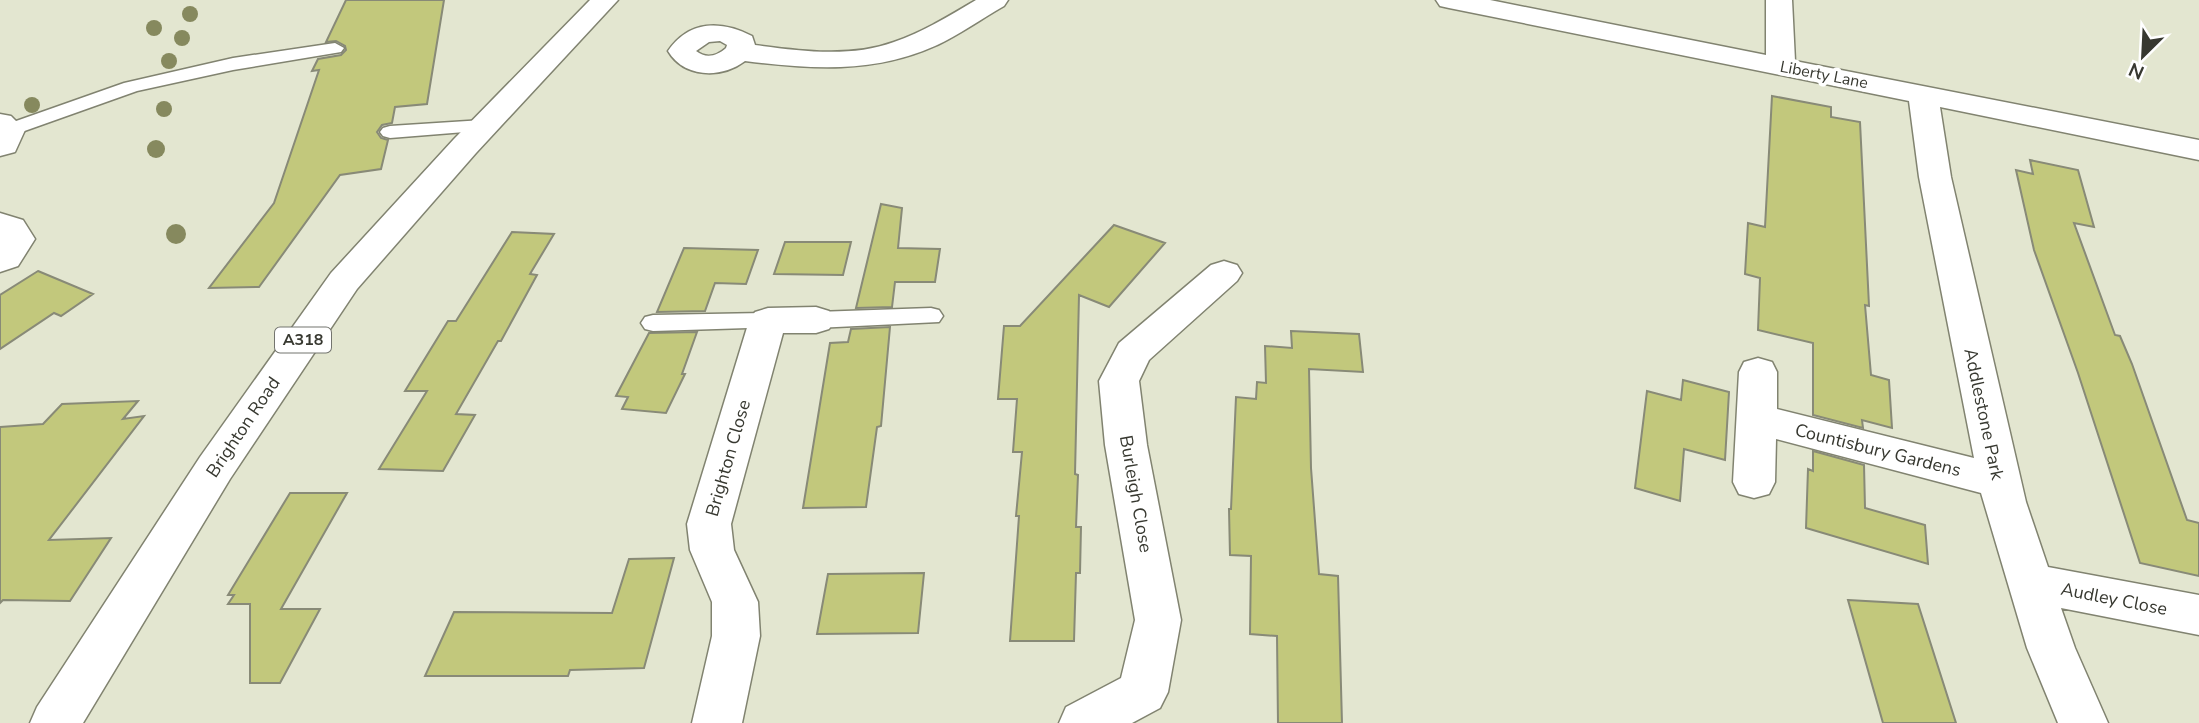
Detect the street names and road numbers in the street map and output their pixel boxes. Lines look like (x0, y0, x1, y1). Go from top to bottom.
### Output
street label: Liberty Lane (1778, 56, 1870, 94)
road number: A318 (275, 328, 331, 352)
street label: Addlestone Park (1958, 346, 2010, 483)
street label: Brighton Road (200, 372, 286, 482)
street label: Brighton Close (700, 397, 756, 519)
street label: Countisbury Gardens (1792, 418, 1964, 482)
street label: Burleigh Close (1114, 433, 1158, 555)
street label: Audley Close (2059, 577, 2169, 621)

